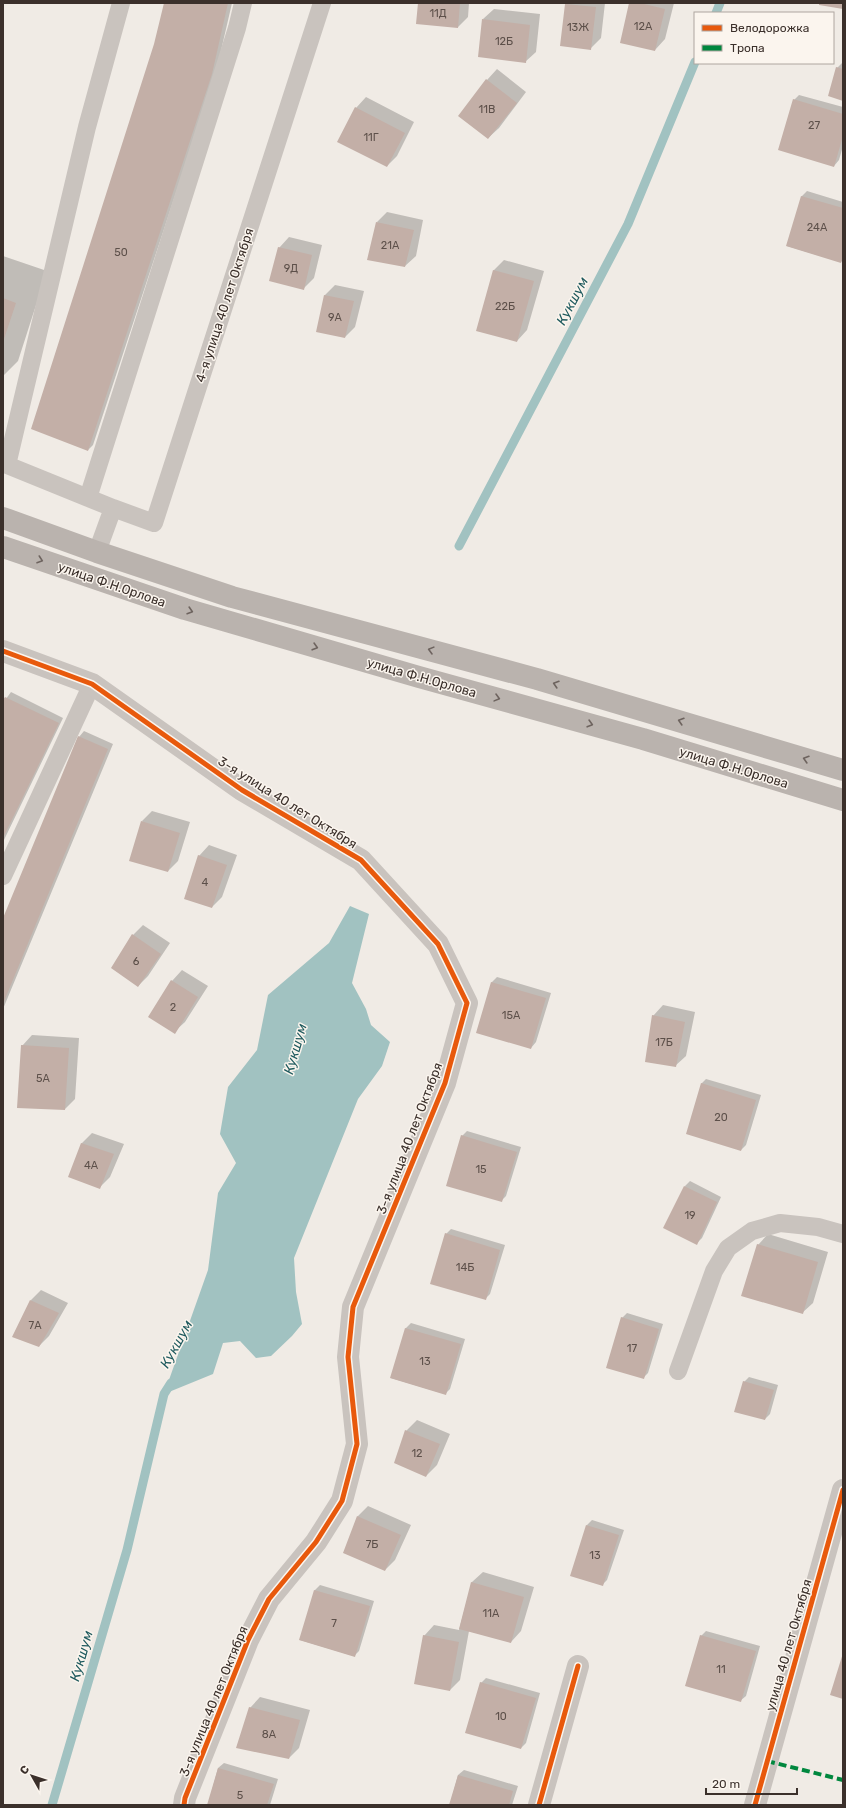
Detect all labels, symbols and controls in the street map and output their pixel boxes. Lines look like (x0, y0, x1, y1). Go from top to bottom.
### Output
house number: 11Д (429, 7, 447, 20)
legend (694, 12, 834, 64)
house number: 12А (634, 20, 653, 33)
house number: 13Ж (567, 21, 589, 34)
text: Велодорожка (730, 21, 809, 35)
house number: 12Б (495, 35, 513, 48)
text: Тропа (730, 41, 765, 55)
house number: 11В (479, 103, 495, 116)
house number: 27 (808, 119, 820, 132)
house number: 11Г (363, 131, 379, 144)
house number: 24А (807, 221, 828, 234)
street label: 4-я улица 40 лет Октября (192, 226, 257, 384)
house number: 21А (381, 239, 400, 252)
house number: 50 (114, 246, 128, 259)
house number: 9Д (284, 262, 298, 275)
water label: Кукшум (553, 274, 592, 328)
house number: 22Б (495, 300, 515, 313)
house number: 9А (328, 311, 343, 324)
one-way arrow (37, 555, 44, 564)
street label: улица Ф.Н.Орлова (56, 559, 168, 610)
one-way arrow (186, 606, 193, 615)
one-way arrow (311, 642, 318, 651)
one-way arrow (428, 646, 435, 655)
street label: улица Ф.Н.Орлова (365, 655, 478, 700)
one-way arrow (553, 680, 560, 689)
one-way arrow (493, 693, 500, 702)
one-way arrow (678, 717, 685, 726)
one-way arrow (587, 719, 594, 728)
street label: улица Ф.Н.Орлова (678, 744, 790, 791)
street label: 3-я улица 40 лет Октября (215, 753, 360, 851)
one-way arrow (802, 755, 809, 764)
house number: 4 (202, 876, 209, 889)
house number: 6 (133, 955, 140, 968)
house number: 2 (170, 1001, 176, 1014)
house number: 15А (502, 1009, 521, 1022)
water label: Кукшум (280, 1021, 311, 1076)
house number: 17Б (655, 1036, 673, 1049)
street label: 3-я улица 40 лет Октября (374, 1060, 445, 1216)
house number: 5А (36, 1072, 51, 1085)
house number: 20 (714, 1111, 728, 1124)
house number: 4А (84, 1159, 99, 1172)
house number: 15 (475, 1163, 487, 1176)
house number: 19 (684, 1209, 696, 1222)
house number: 14Б (456, 1261, 474, 1274)
water label: Кукшум (156, 1317, 197, 1371)
house number: 7А (28, 1319, 42, 1332)
house number: 17 (627, 1342, 638, 1355)
house number: 13 (419, 1355, 431, 1368)
house number: 12 (411, 1447, 423, 1460)
house number: 7Б (366, 1538, 378, 1551)
house number: 13 (589, 1549, 601, 1562)
street label: улица 40 лет Октября (762, 1577, 815, 1713)
house number: 11А (483, 1607, 500, 1620)
house number: 7 (331, 1617, 337, 1630)
street label: 3-я улица 40 лет Октября (176, 1624, 251, 1779)
water label: Кукшум (66, 1628, 97, 1683)
house number: 11 (716, 1663, 726, 1676)
house number: 10 (495, 1710, 507, 1723)
house number: 8А (262, 1728, 277, 1741)
north arrow (12, 1756, 52, 1796)
text: С (17, 1763, 32, 1777)
scale bar (706, 1770, 797, 1796)
text: 20 m (712, 1777, 740, 1791)
house number: 5 (237, 1789, 244, 1802)

